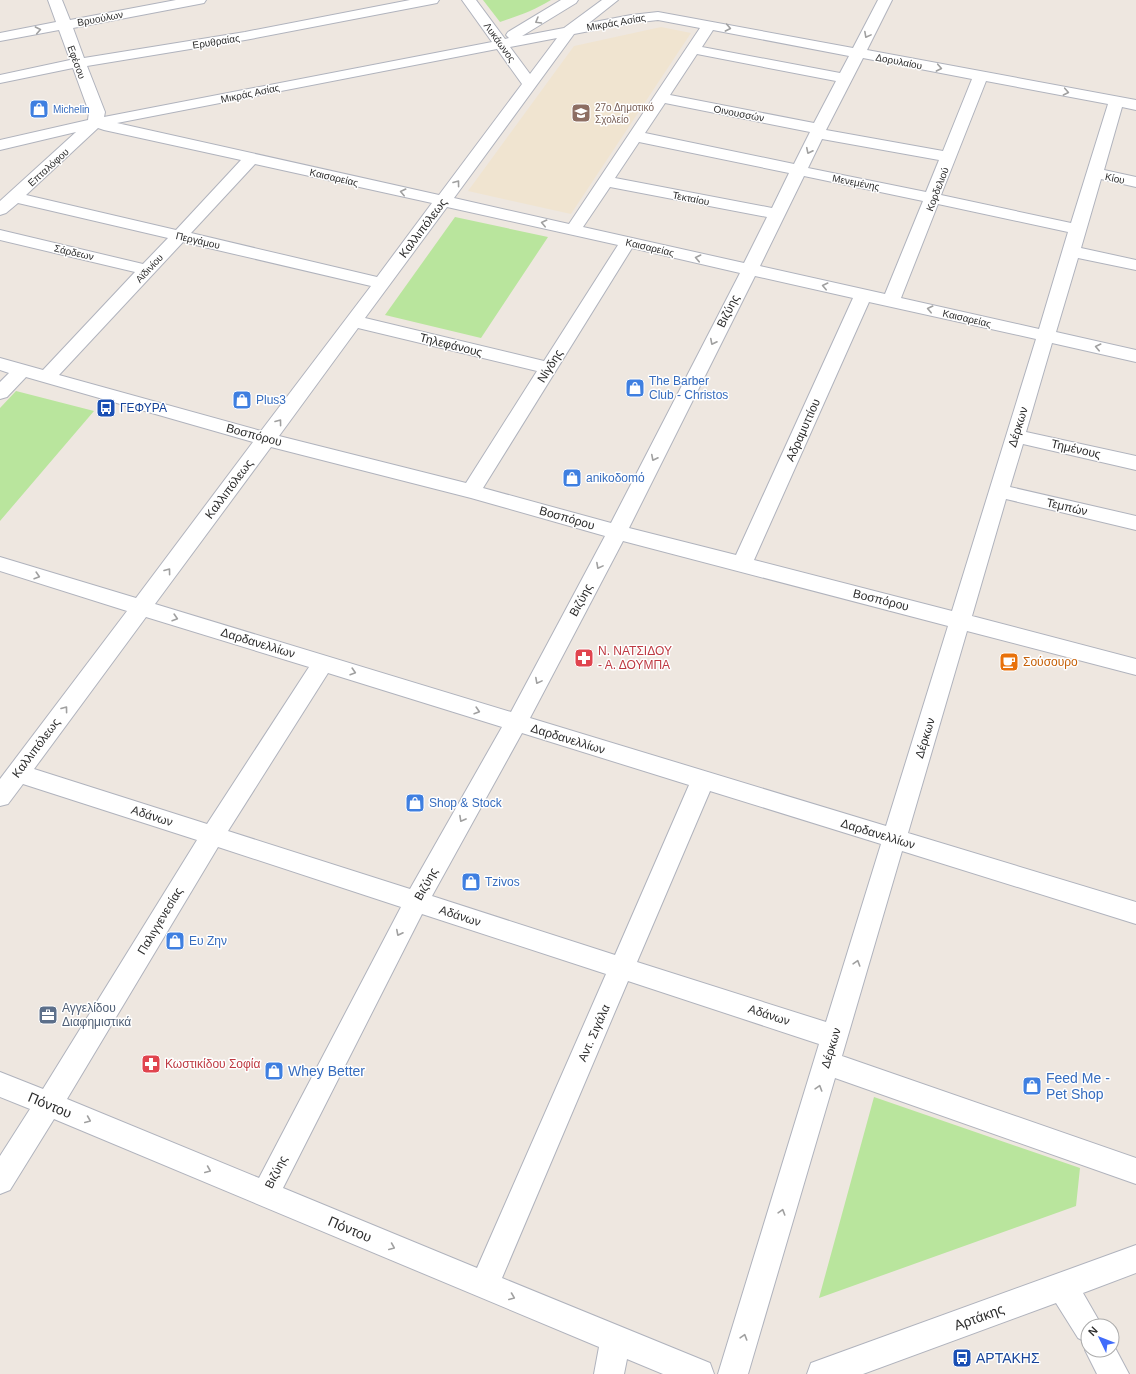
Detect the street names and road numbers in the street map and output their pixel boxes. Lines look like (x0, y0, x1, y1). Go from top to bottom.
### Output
street label: Βρυούλων (76, 9, 124, 28)
street label: Μικράς Ασίας (586, 12, 647, 33)
street label: Λυκάωνος (482, 20, 518, 64)
street label: Ερυθραίας (192, 32, 241, 51)
street label: Εφέσου (65, 44, 88, 80)
street label: Δορυλαίου (875, 52, 923, 71)
street label: Μικράς Ασίας (220, 82, 281, 105)
street label: Οινουσσών (713, 103, 765, 124)
street label: Επταλόφου (26, 146, 71, 189)
street label: Κορδελιού (924, 166, 951, 213)
street label: Καισαρείας (309, 167, 359, 188)
street label: Κίου (1104, 171, 1126, 186)
street label: Μενεμένης (831, 173, 881, 192)
street label: Τεκταίου (672, 190, 710, 207)
street label: Καλλιπόλεως (396, 195, 450, 260)
street label: Περγάμου (175, 230, 221, 251)
street label: Καισαρείας (625, 237, 675, 258)
street label: Σάρδεων (53, 243, 95, 262)
street label: Αϊδινίου (133, 252, 165, 285)
street label: Βιζύης (714, 292, 742, 330)
street label: Καισαρείας (942, 308, 992, 329)
street label: Τηλεφάνους (418, 330, 484, 360)
street label: Νίγδης (534, 347, 566, 385)
street label: Αδραμυττίου (783, 396, 823, 464)
street label: Δέρκων (1005, 405, 1031, 449)
street label: Βοσπόρου (225, 421, 283, 449)
street label: Τημένους (1050, 437, 1102, 462)
street label: Καλλιπόλεως (202, 456, 256, 521)
street label: Τεμπών (1045, 495, 1089, 519)
street label: Βοσπόρου (538, 503, 596, 533)
street label: Βιζύης (567, 581, 595, 619)
street label: Βοσπόρου (852, 586, 910, 614)
street label: Δαρδανελλίων (219, 625, 297, 661)
street label: Καλλιπόλεως (9, 715, 63, 780)
street label: Δέρκων (912, 716, 938, 760)
street label: Δαρδανελλίων (529, 721, 607, 757)
street label: Αδάνων (129, 803, 175, 829)
street label: Δαρδανελλίων (839, 816, 917, 852)
street label: Βιζύης (411, 865, 441, 903)
street label: Παλιγγενεσίας (134, 885, 186, 957)
street label: Αδάνων (437, 903, 483, 929)
street label: Αντ. Σιγάλα (575, 1002, 613, 1064)
street label: Αδάνων (746, 1002, 792, 1028)
street label: Δέρκων (818, 1026, 844, 1070)
street label: Πόντου (26, 1089, 74, 1121)
street label: Βιζύης (262, 1153, 290, 1191)
street label: Πόντου (326, 1213, 374, 1245)
street label: Αρτάκης (952, 1300, 1006, 1333)

